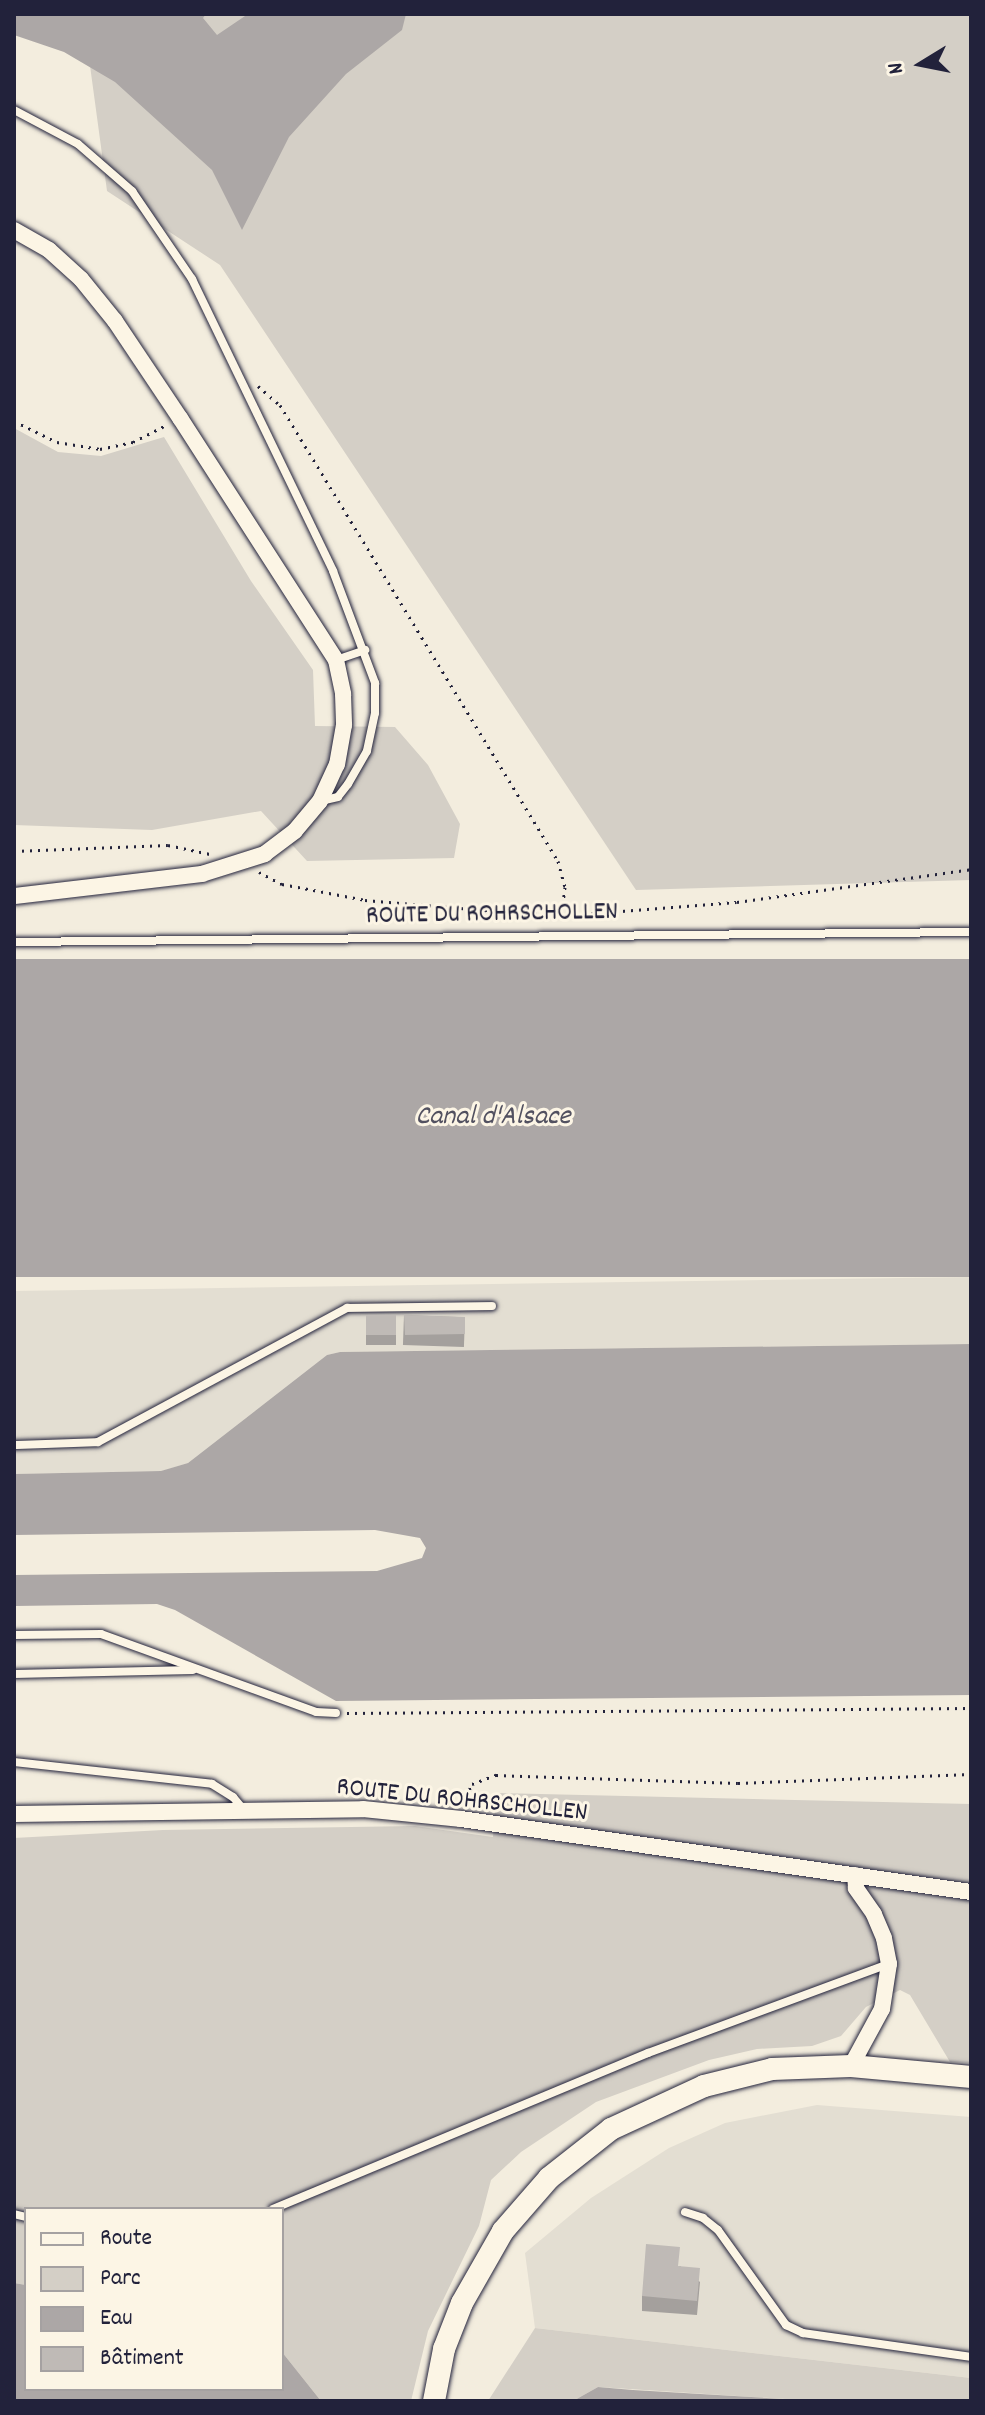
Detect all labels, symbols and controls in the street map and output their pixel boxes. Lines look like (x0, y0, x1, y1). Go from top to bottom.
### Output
north arrow (881, 24, 961, 104)
text: N (881, 60, 913, 76)
street label: ROUTE DU ROHRSCHOLLEN (366, 897, 618, 933)
water label: Canal d'Alsace (415, 1101, 571, 1135)
street label: ROUTE DU ROHRSCHOLLEN (335, 1772, 589, 1830)
legend (24, 2207, 284, 2391)
text: Route (100, 2222, 152, 2256)
text: Parc (100, 2262, 141, 2296)
text: Eau (100, 2302, 133, 2336)
text: Bâtiment (100, 2342, 184, 2376)

